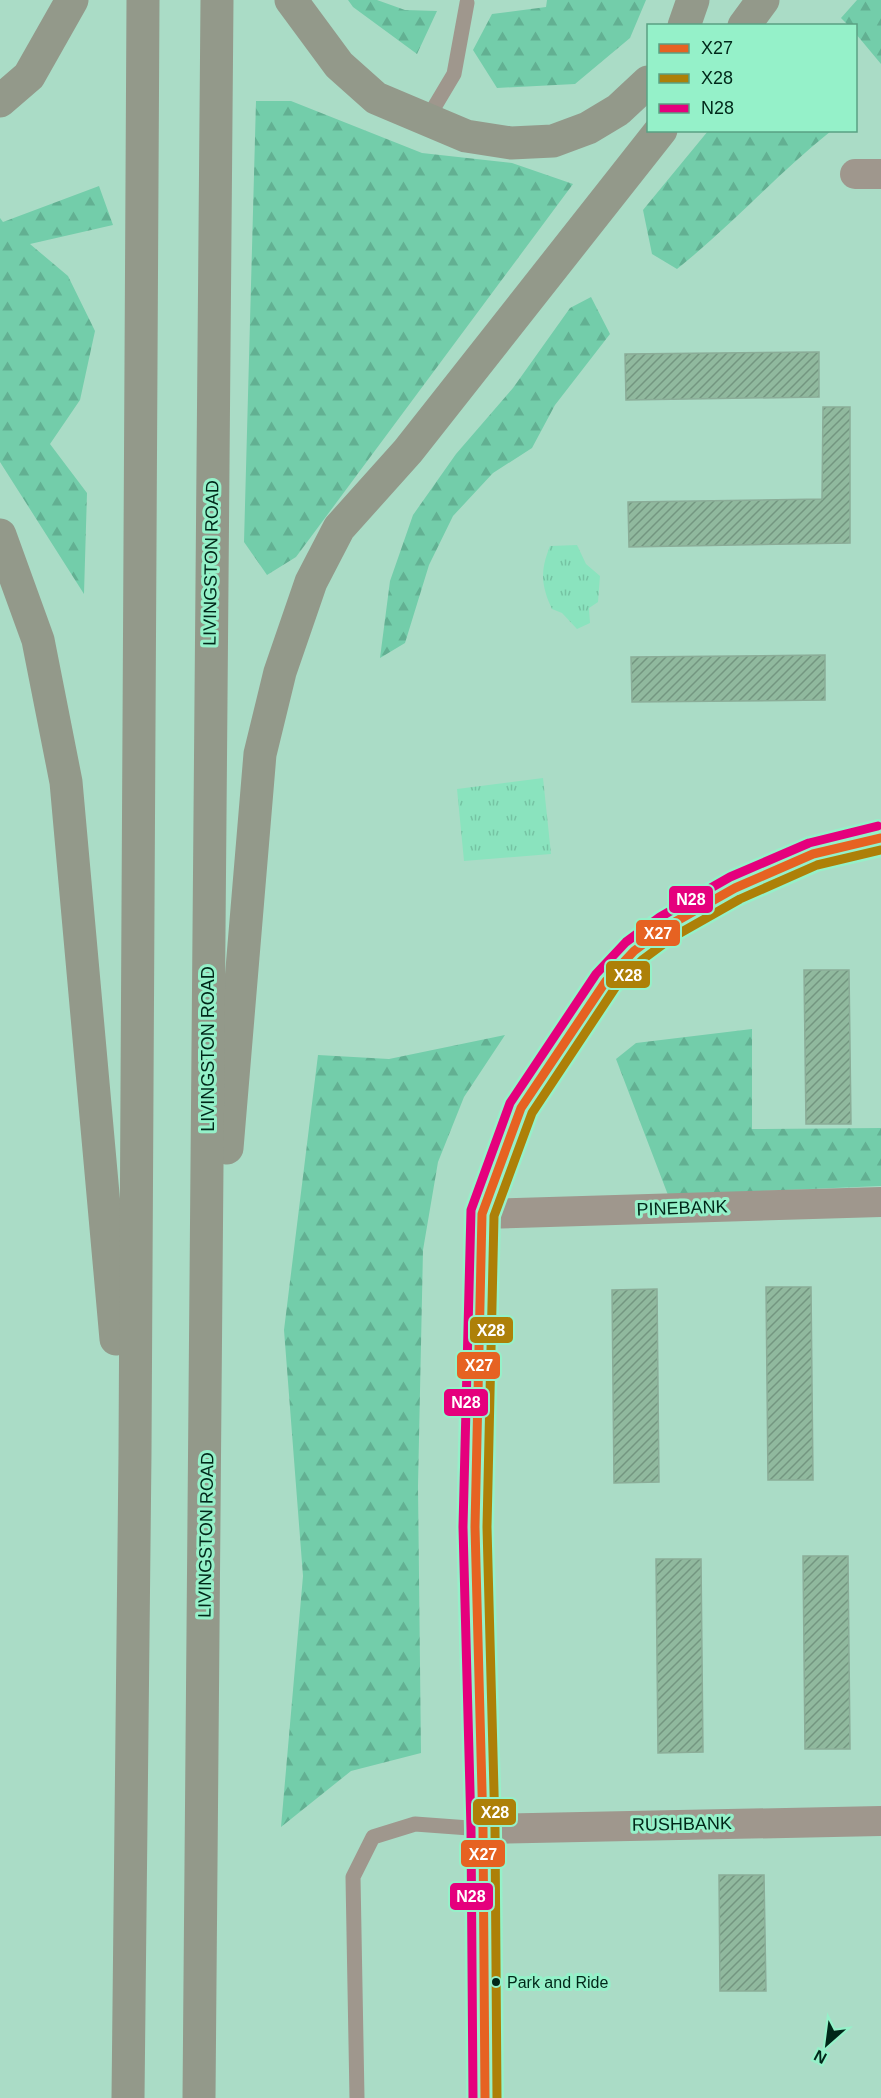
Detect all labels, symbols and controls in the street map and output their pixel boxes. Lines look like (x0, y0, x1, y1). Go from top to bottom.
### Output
legend (647, 24, 857, 132)
text: X27 (701, 38, 733, 58)
text: X28 (701, 68, 733, 88)
text: N28 (701, 98, 734, 118)
street label: LIVINGSTON ROAD (200, 480, 222, 646)
line badge: N28 (668, 885, 714, 914)
text: N28 (676, 891, 706, 908)
line badge: X27 (635, 919, 681, 947)
text: X27 (644, 925, 672, 942)
line badge: X28 (605, 960, 651, 989)
street label: LIVINGSTON ROAD (198, 966, 218, 1132)
text: X28 (614, 967, 642, 984)
street label: PINEBANK (636, 1196, 728, 1220)
line badge: X28 (469, 1316, 514, 1344)
text: X28 (477, 1322, 505, 1339)
line badge: X27 (456, 1351, 501, 1380)
text: X27 (465, 1357, 493, 1374)
line badge: N28 (443, 1388, 489, 1417)
text: N28 (451, 1394, 481, 1411)
street label: LIVINGSTON ROAD (195, 1452, 217, 1618)
line badge: X28 (472, 1798, 517, 1826)
text: X28 (481, 1804, 509, 1821)
street label: RUSHBANK (632, 1813, 732, 1835)
line badge: X27 (460, 1839, 506, 1868)
text: X27 (469, 1846, 497, 1863)
line badge: N28 (449, 1882, 494, 1911)
text: N28 (456, 1888, 486, 1905)
place label: Park and Ride (507, 1974, 608, 1991)
marker: Park and Ride (490, 1976, 502, 1988)
north arrow (797, 2014, 857, 2074)
text: N (811, 2047, 829, 2067)

